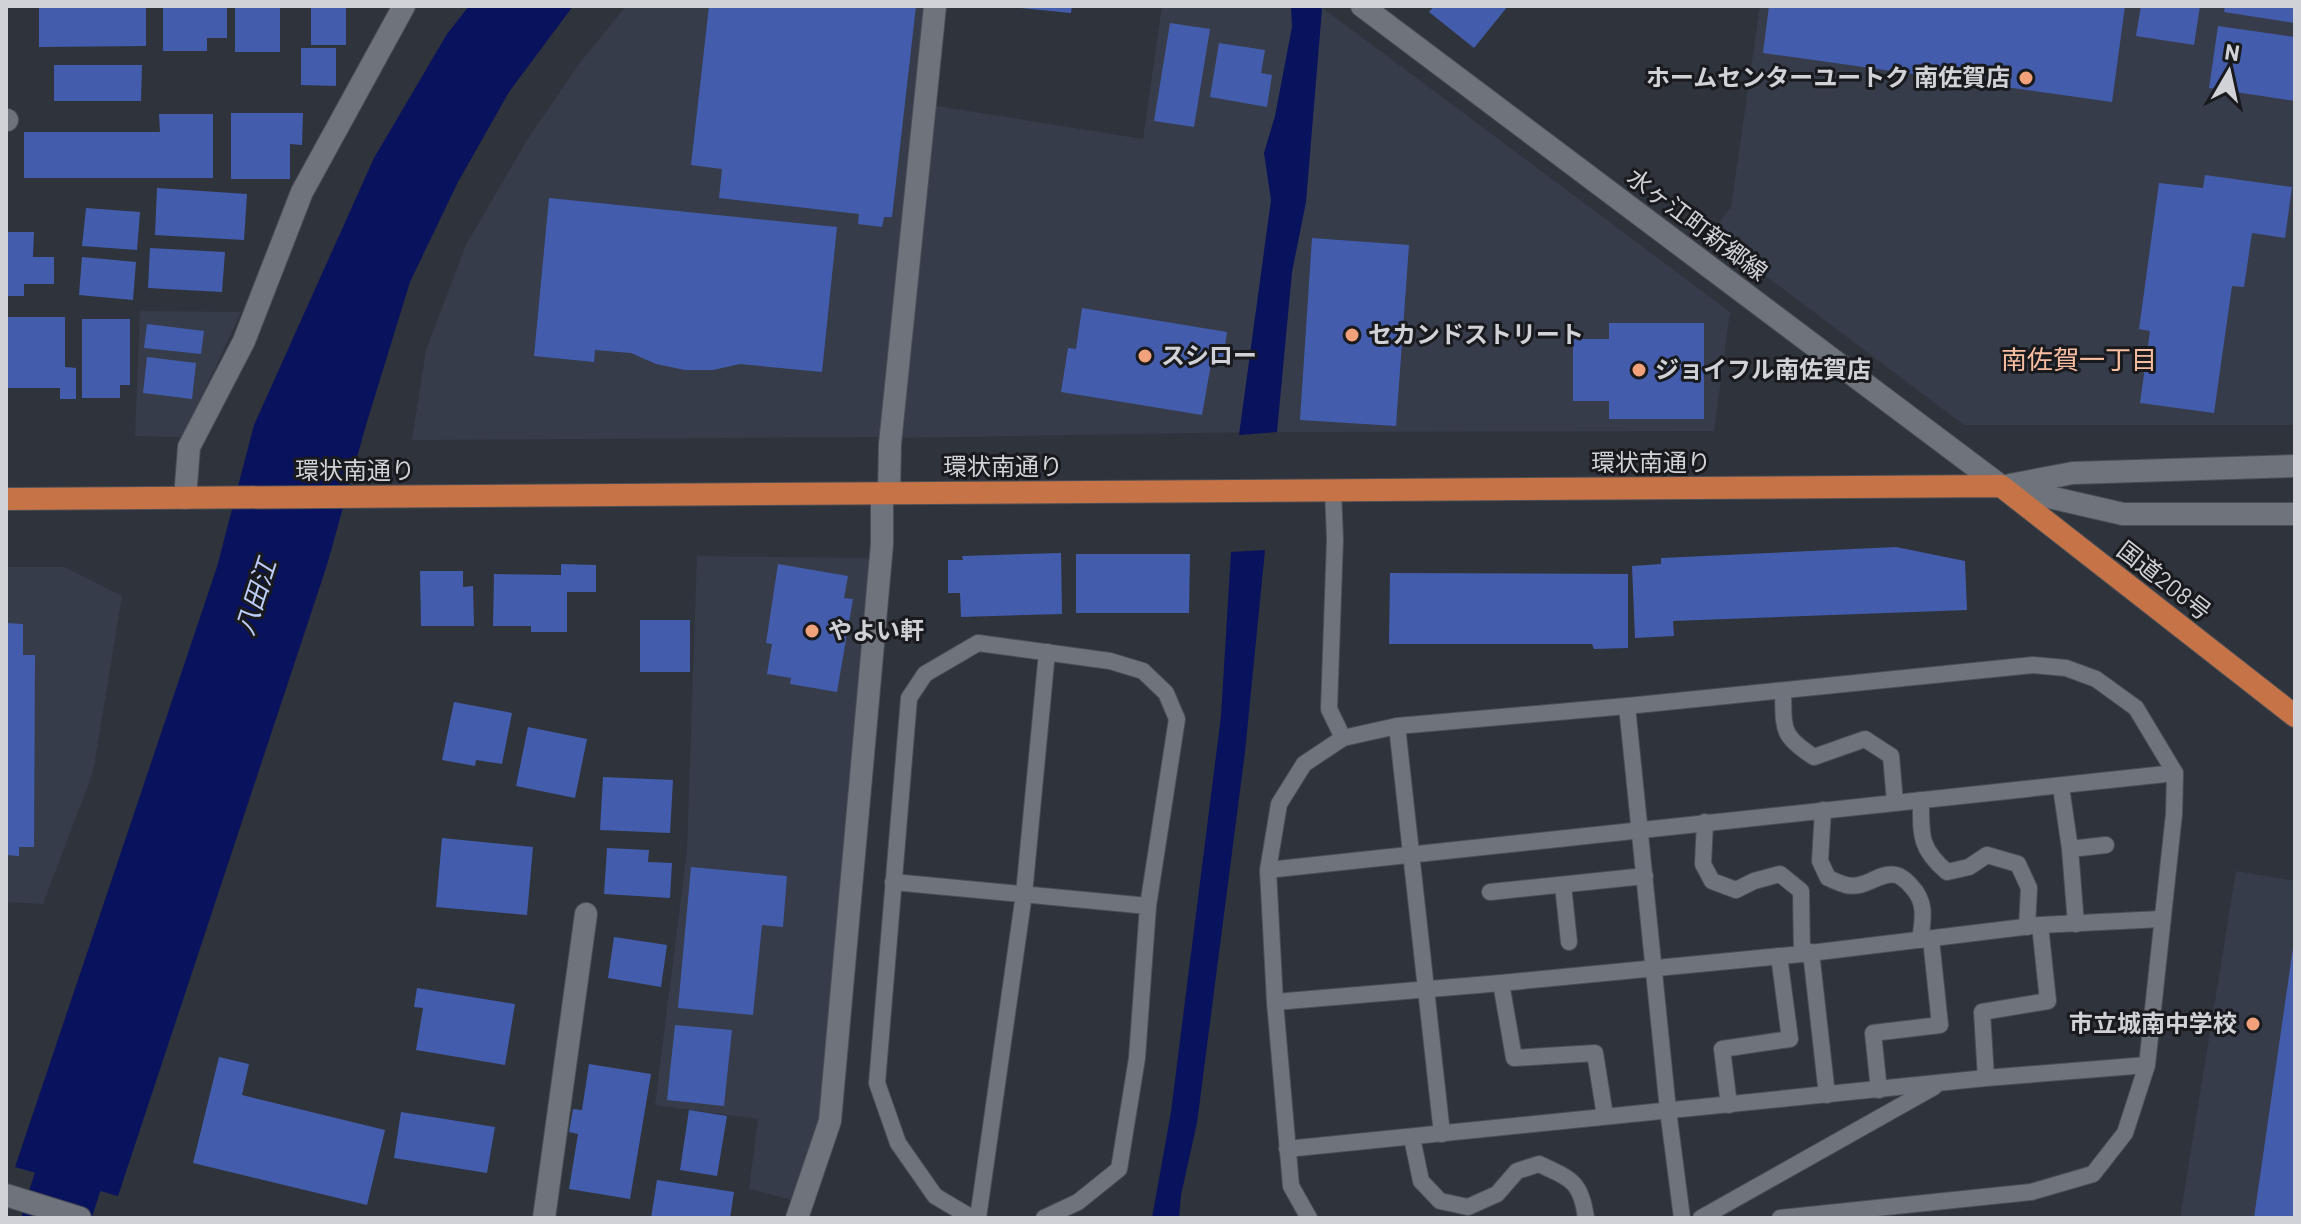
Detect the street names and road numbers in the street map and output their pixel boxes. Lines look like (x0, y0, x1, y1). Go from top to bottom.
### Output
street label: 水ヶ江町新郷線 (1622, 162, 1774, 286)
street label: 環状南通り (1591, 447, 1711, 476)
street label: 環状南通り (943, 451, 1063, 480)
street label: 環状南通り (295, 455, 415, 484)
street label: 国道208号 (2112, 534, 2218, 625)

